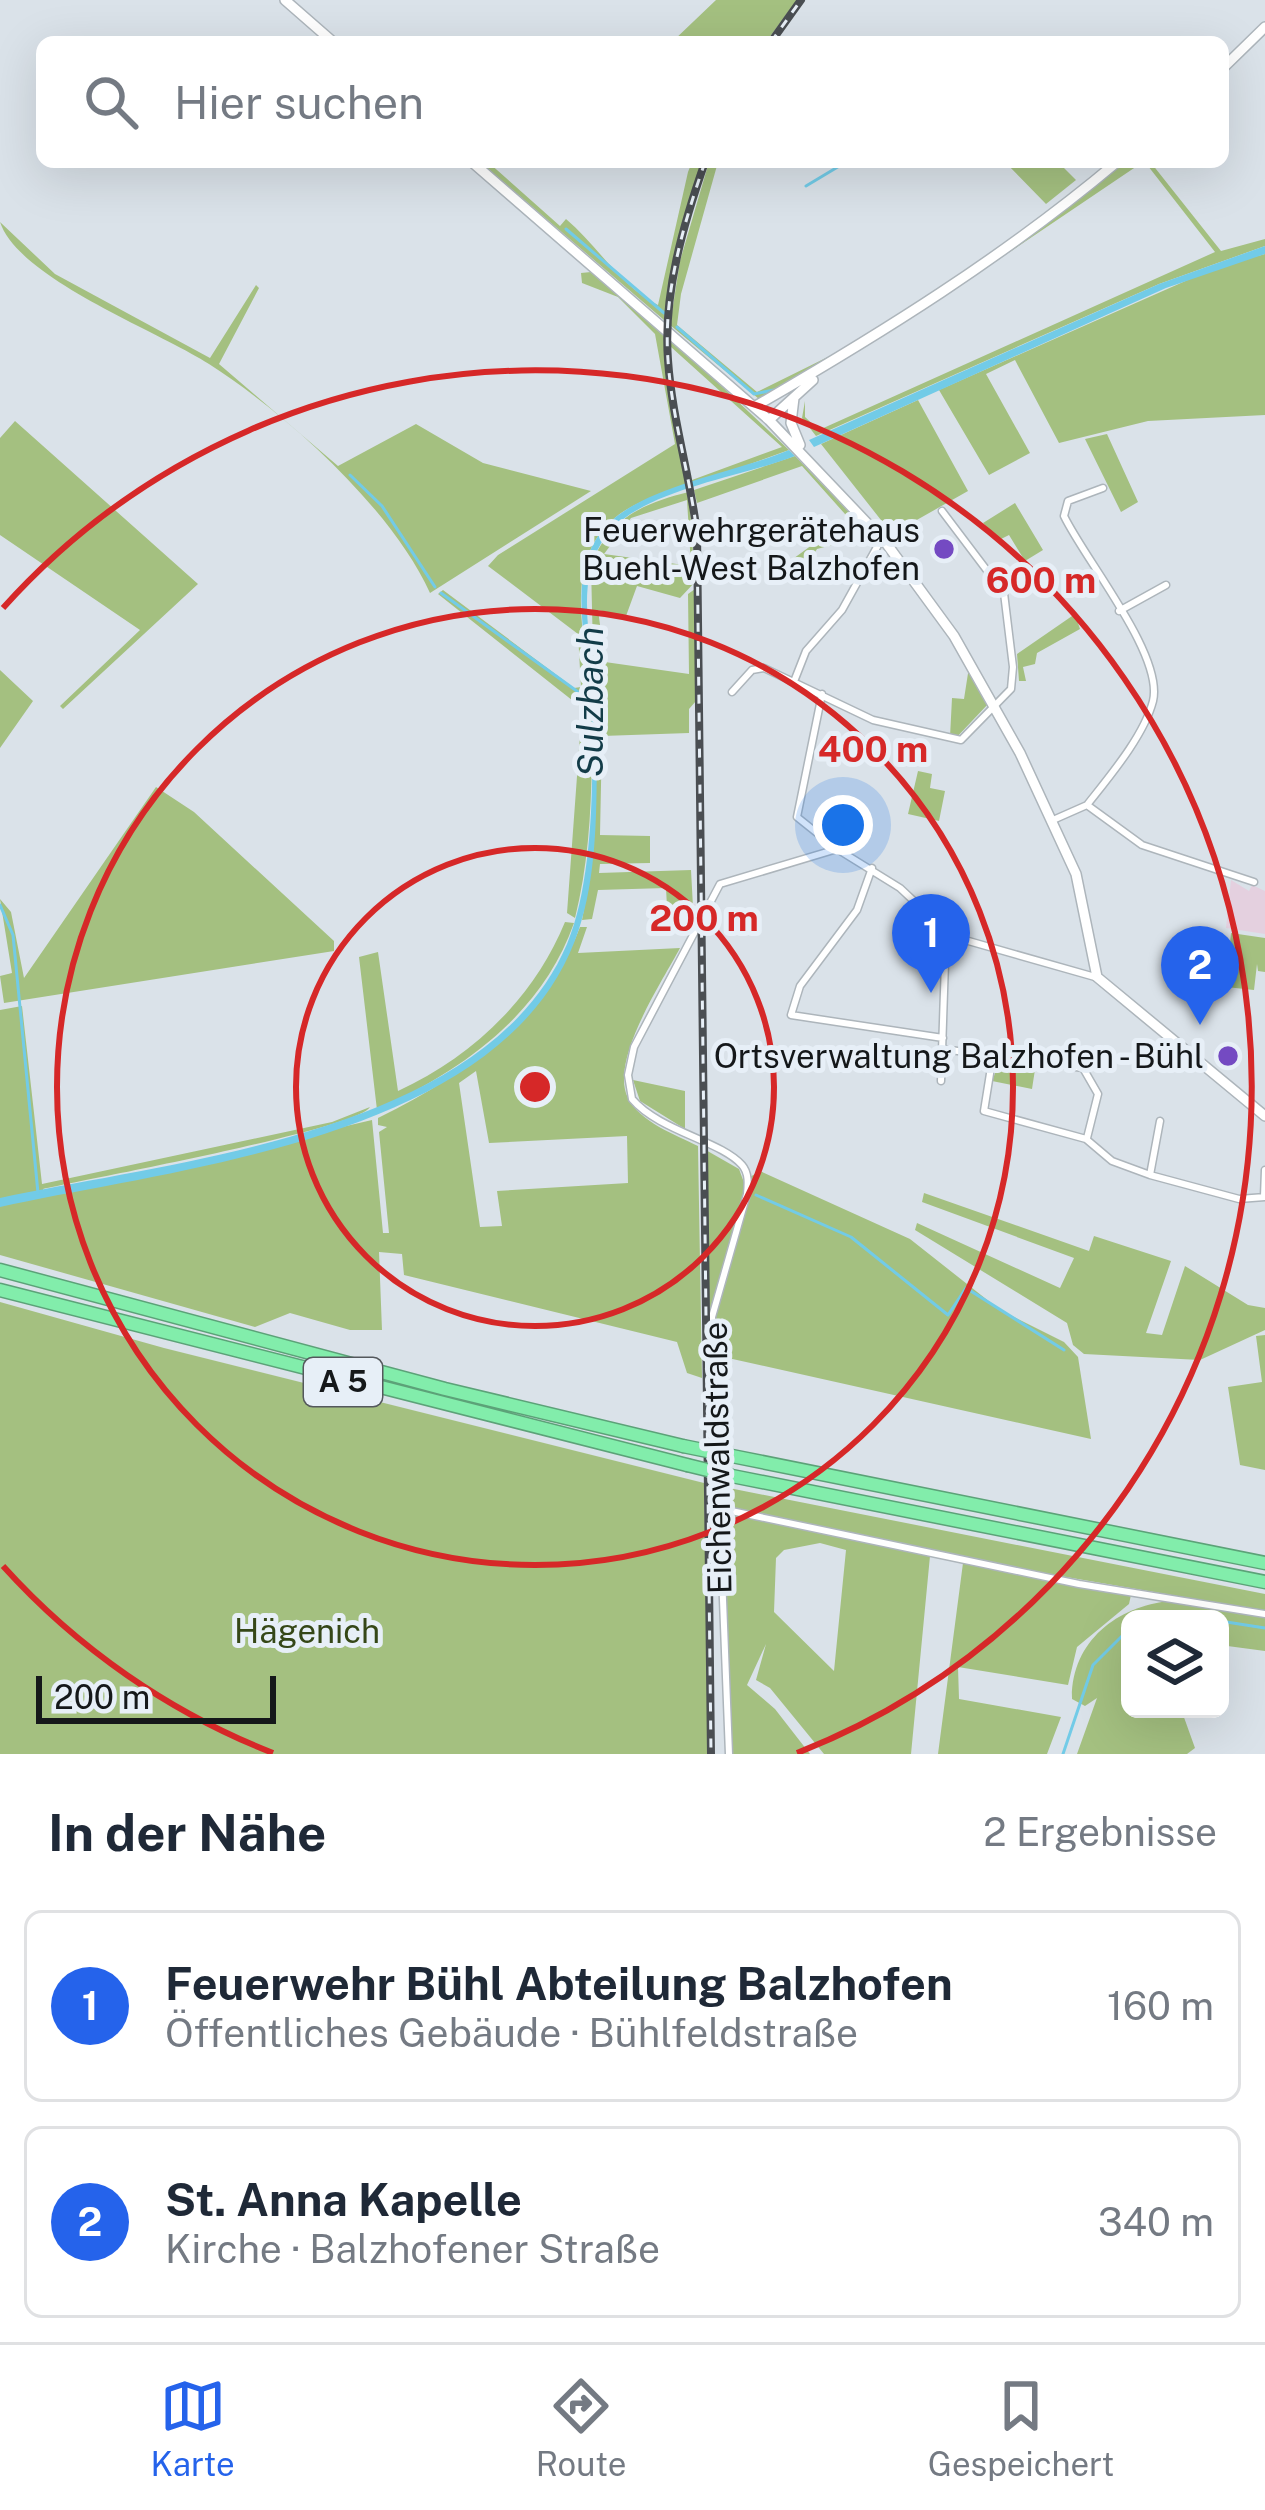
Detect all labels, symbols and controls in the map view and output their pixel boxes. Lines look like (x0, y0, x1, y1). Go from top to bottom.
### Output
search box (36, 36, 1229, 168)
icon: search (78, 69, 144, 135)
text: Hier suchen (174, 76, 424, 129)
place label: Feuerwehrgerätehaus Buehl-West Balzhofen (582, 511, 920, 587)
marker: Feuerwehrgerätehaus Buehl-West Balzhofen (931, 536, 957, 562)
text: 600 m (986, 559, 1096, 601)
water label: Sulzbach (569, 627, 611, 777)
text: 400 m (818, 728, 928, 770)
your location (813, 795, 873, 855)
pin: 1 (892, 894, 970, 993)
text: 200 m (649, 897, 759, 939)
pin: 2 (1161, 926, 1239, 1025)
place label: Ortsverwaltung Balzhofen - Bühl (714, 1037, 1204, 1075)
marker: Ortsverwaltung Balzhofen - Bühl (1215, 1043, 1241, 1069)
centre of rings (514, 1066, 556, 1108)
street label: Eichenwaldstraße (696, 1321, 738, 1595)
road number: A 5 (304, 1358, 382, 1406)
map controls (1121, 1610, 1229, 1718)
button: layers (1121, 1610, 1229, 1718)
park label: Hägenich (234, 1612, 380, 1650)
scale bar (36, 1670, 276, 1723)
text: 200 m (54, 1678, 150, 1716)
text: In der Nähe (48, 1803, 326, 1862)
text: 2 Ergebnisse (983, 1809, 1217, 1855)
text: Feuerwehr Bühl Abteilung Balzhofen (165, 1957, 953, 2010)
text: 1 (82, 1983, 98, 2029)
text: 160 m (1107, 1983, 1214, 2029)
text: Öffentliches Gebäude · Bühlfeldstraße (165, 2010, 858, 2056)
text: St. Anna Kapelle (165, 2173, 522, 2226)
text: 2 (78, 2199, 102, 2245)
text: 340 m (1098, 2199, 1214, 2245)
text: Kirche · Balzhofener Straße (165, 2226, 660, 2272)
tab: Karte (151, 2373, 235, 2483)
tab: Route (536, 2373, 626, 2483)
tab: Gespeichert (928, 2373, 1114, 2483)

